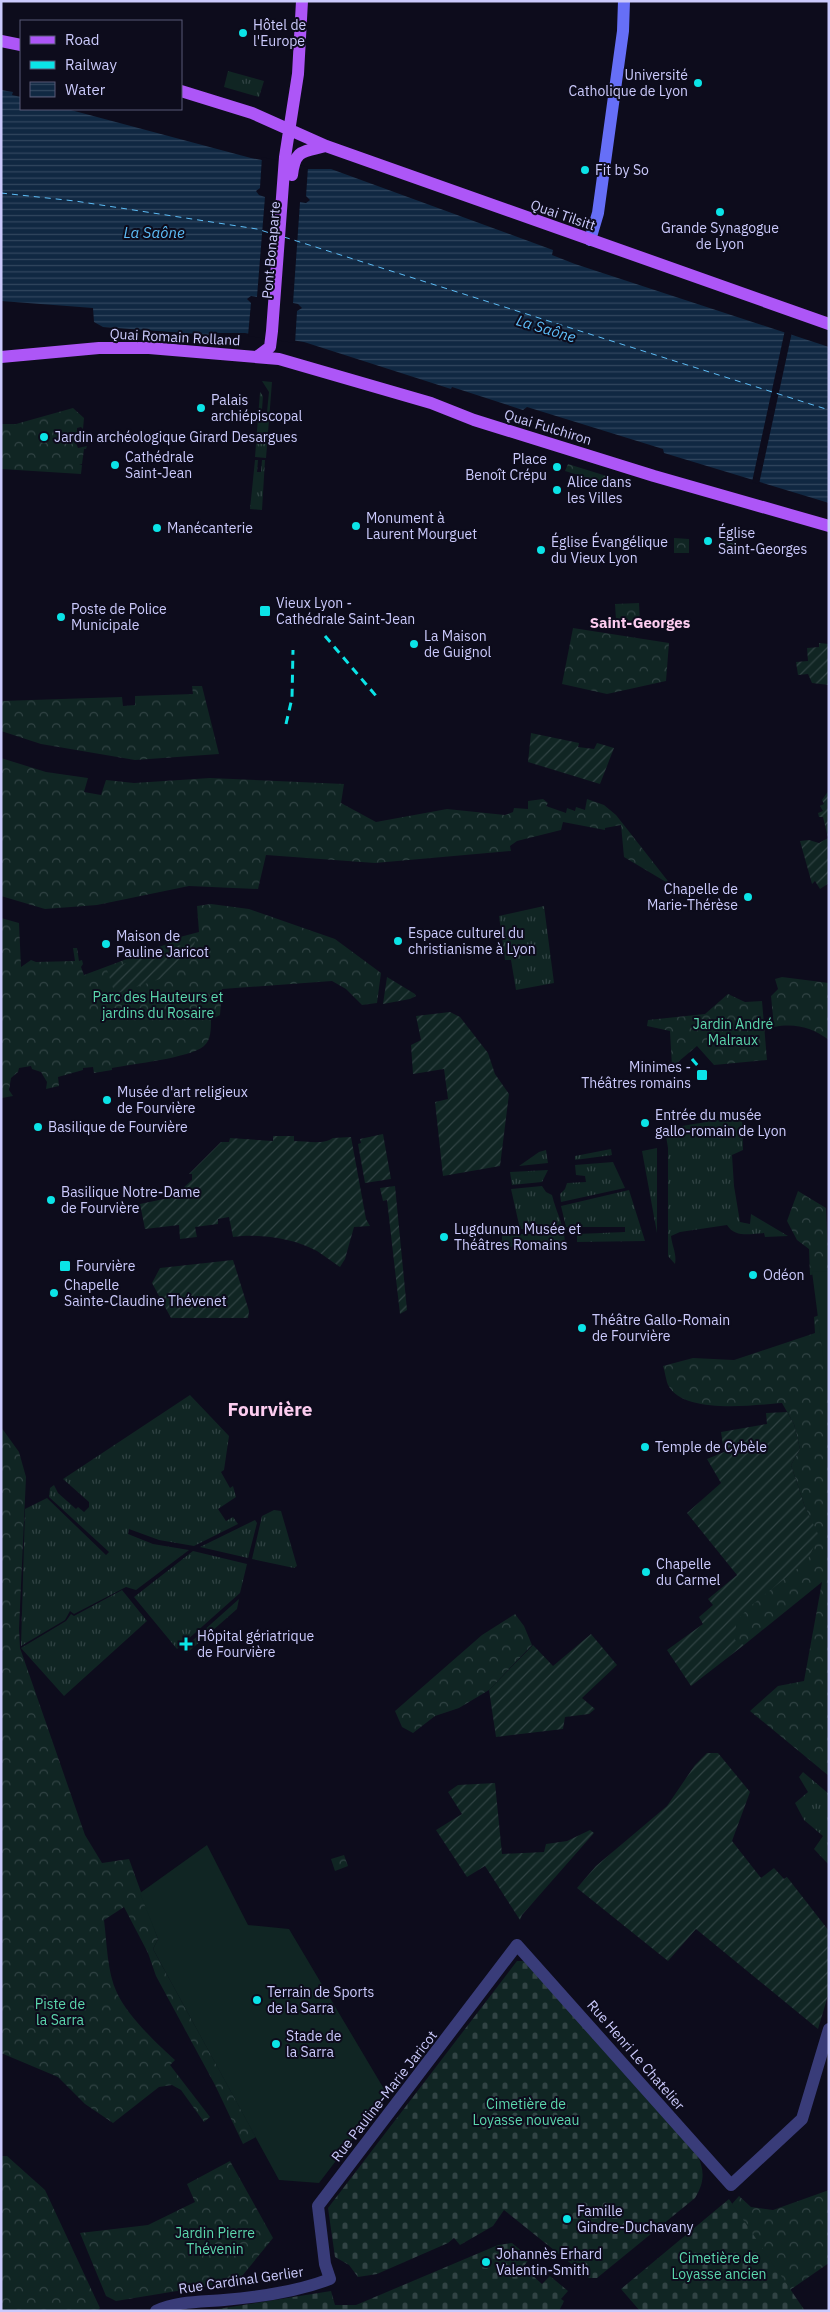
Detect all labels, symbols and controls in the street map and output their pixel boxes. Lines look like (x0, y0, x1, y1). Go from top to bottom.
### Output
place label: Hôtel de l'Europe (253, 16, 307, 50)
legend (20, 20, 182, 110)
marker: Hôtel de l'Europe (237, 27, 249, 39)
text: Road (65, 30, 100, 49)
text: Railway (65, 55, 118, 74)
place label: Université Catholique de Lyon (568, 66, 688, 100)
marker: Université Catholique de Lyon (692, 77, 704, 89)
text: Water (65, 80, 106, 99)
place label: Fit by So (595, 161, 649, 179)
marker: Fit by So (579, 164, 591, 176)
street label: Quai Tilsitt (528, 196, 598, 235)
street label: Pont Bonaparte (258, 200, 284, 300)
marker: Grande Synagogue de Lyon (714, 206, 726, 218)
place label: Grande Synagogue de Lyon (661, 219, 779, 253)
water label: La Saône (123, 223, 185, 242)
water label: La Saône (514, 311, 578, 347)
street label: Quai Romain Rolland (109, 325, 241, 349)
place label: Palais archiépiscopal (211, 391, 303, 425)
marker: Palais archiépiscopal (195, 402, 207, 414)
street label: Quai Fulchiron (502, 405, 594, 449)
place label: Jardin archéologique Girard Desargues (54, 428, 298, 446)
marker: Jardin archéologique Girard Desargues (38, 431, 50, 443)
place label: Cathédrale Saint-Jean (125, 448, 194, 482)
place label: Place Benoît Crépu (465, 450, 547, 484)
marker: Cathédrale Saint-Jean (109, 459, 121, 471)
marker: Place Benoît Crépu (551, 461, 563, 473)
place label: Alice dans les Villes (567, 473, 632, 507)
marker: Alice dans les Villes (551, 484, 563, 496)
place label: Monument à Laurent Mourguet (366, 509, 477, 543)
place label: Manécanterie (167, 519, 253, 537)
marker: Monument à Laurent Mourguet (350, 520, 362, 532)
marker: Manécanterie (151, 522, 163, 534)
place label: Église Saint-Georges (718, 523, 808, 558)
place label: Église Évangélique du Vieux Lyon (551, 532, 668, 567)
marker: Église Saint-Georges (702, 535, 714, 547)
marker: Église Évangélique du Vieux Lyon (535, 544, 547, 556)
place label: Vieux Lyon - Cathédrale Saint-Jean (276, 594, 415, 628)
place label: Poste de Police Municipale (71, 600, 167, 634)
marker: Vieux Lyon - Cathédrale Saint-Jean (258, 604, 272, 618)
marker: Poste de Police Municipale (55, 611, 67, 623)
district label: Saint-Georges (590, 613, 691, 632)
place label: La Maison de Guignol (424, 627, 491, 661)
marker: La Maison de Guignol (408, 638, 420, 650)
place label: Chapelle de Marie-Thérèse (647, 880, 738, 914)
marker: Chapelle de Marie-Thérèse (742, 891, 754, 903)
place label: Espace culturel du christianisme à Lyon (408, 924, 536, 958)
place label: Maison de Pauline Jaricot (116, 927, 209, 961)
marker: Espace culturel du christianisme à Lyon (392, 935, 404, 947)
marker: Maison de Pauline Jaricot (100, 938, 112, 950)
park label: Parc des Hauteurs et jardins du Rosaire (93, 988, 224, 1022)
park label: Jardin André Malraux (693, 1015, 773, 1049)
place label: Minimes - Théâtres romains (581, 1058, 691, 1092)
marker: Minimes - Théâtres romains (695, 1068, 709, 1082)
place label: Musée d'art religieux de Fourvière (117, 1083, 248, 1117)
marker: Musée d'art religieux de Fourvière (101, 1094, 113, 1106)
place label: Entrée du musée gallo-romain de Lyon (655, 1106, 787, 1140)
marker: Entrée du musée gallo-romain de Lyon (639, 1117, 651, 1129)
place label: Basilique de Fourvière (48, 1118, 188, 1136)
marker: Basilique de Fourvière (32, 1121, 44, 1133)
place label: Basilique Notre-Dame de Fourvière (61, 1183, 201, 1217)
marker: Basilique Notre-Dame de Fourvière (45, 1194, 57, 1206)
place label: Lugdunum Musée et Théâtres Romains (454, 1220, 581, 1254)
marker: Lugdunum Musée et Théâtres Romains (438, 1231, 450, 1243)
place label: Fourvière (76, 1257, 136, 1275)
marker: Fourvière (58, 1259, 72, 1273)
place label: Odéon (763, 1266, 805, 1284)
marker: Odéon (747, 1269, 759, 1281)
place label: Chapelle Sainte-Claudine Thévenet (64, 1276, 227, 1310)
marker: Chapelle Sainte-Claudine Thévenet (48, 1287, 60, 1299)
place label: Théâtre Gallo-Romain de Fourvière (592, 1311, 730, 1345)
marker: Théâtre Gallo-Romain de Fourvière (576, 1322, 588, 1334)
district label: Fourvière (228, 1397, 312, 1421)
place label: Temple de Cybèle (655, 1438, 767, 1456)
marker: Temple de Cybèle (639, 1441, 651, 1453)
place label: Chapelle du Carmel (656, 1555, 721, 1589)
marker: Chapelle du Carmel (640, 1566, 652, 1578)
place label: Hôpital gériatrique de Fourvière (197, 1627, 315, 1661)
marker: Hôpital gériatrique de Fourvière (179, 1637, 193, 1651)
place label: Terrain de Sports de la Sarra (267, 1983, 375, 2017)
marker: Terrain de Sports de la Sarra (251, 1994, 263, 2006)
park label: Piste de la Sarra (35, 1995, 85, 2029)
street label: Rue Henri Le Chatelier (583, 1996, 689, 2114)
place label: Stade de la Sarra (286, 2027, 342, 2061)
street label: Rue Pauline-Marie Jaricot (327, 2027, 441, 2165)
marker: Stade de la Sarra (270, 2038, 282, 2050)
park label: Cimetière de Loyasse nouveau (472, 2095, 580, 2129)
place label: Famille Gindre-Duchavany (577, 2202, 694, 2236)
marker: Famille Gindre-Duchavany (561, 2213, 573, 2225)
park label: Jardin Pierre Thévenin (175, 2224, 255, 2258)
place label: Johannès Erhard Valentin-Smith (496, 2245, 602, 2279)
park label: Cimetière de Loyasse ancien (671, 2249, 767, 2283)
marker: Johannès Erhard Valentin-Smith (480, 2256, 492, 2268)
street label: Rue Cardinal Gerlier (177, 2262, 305, 2298)

